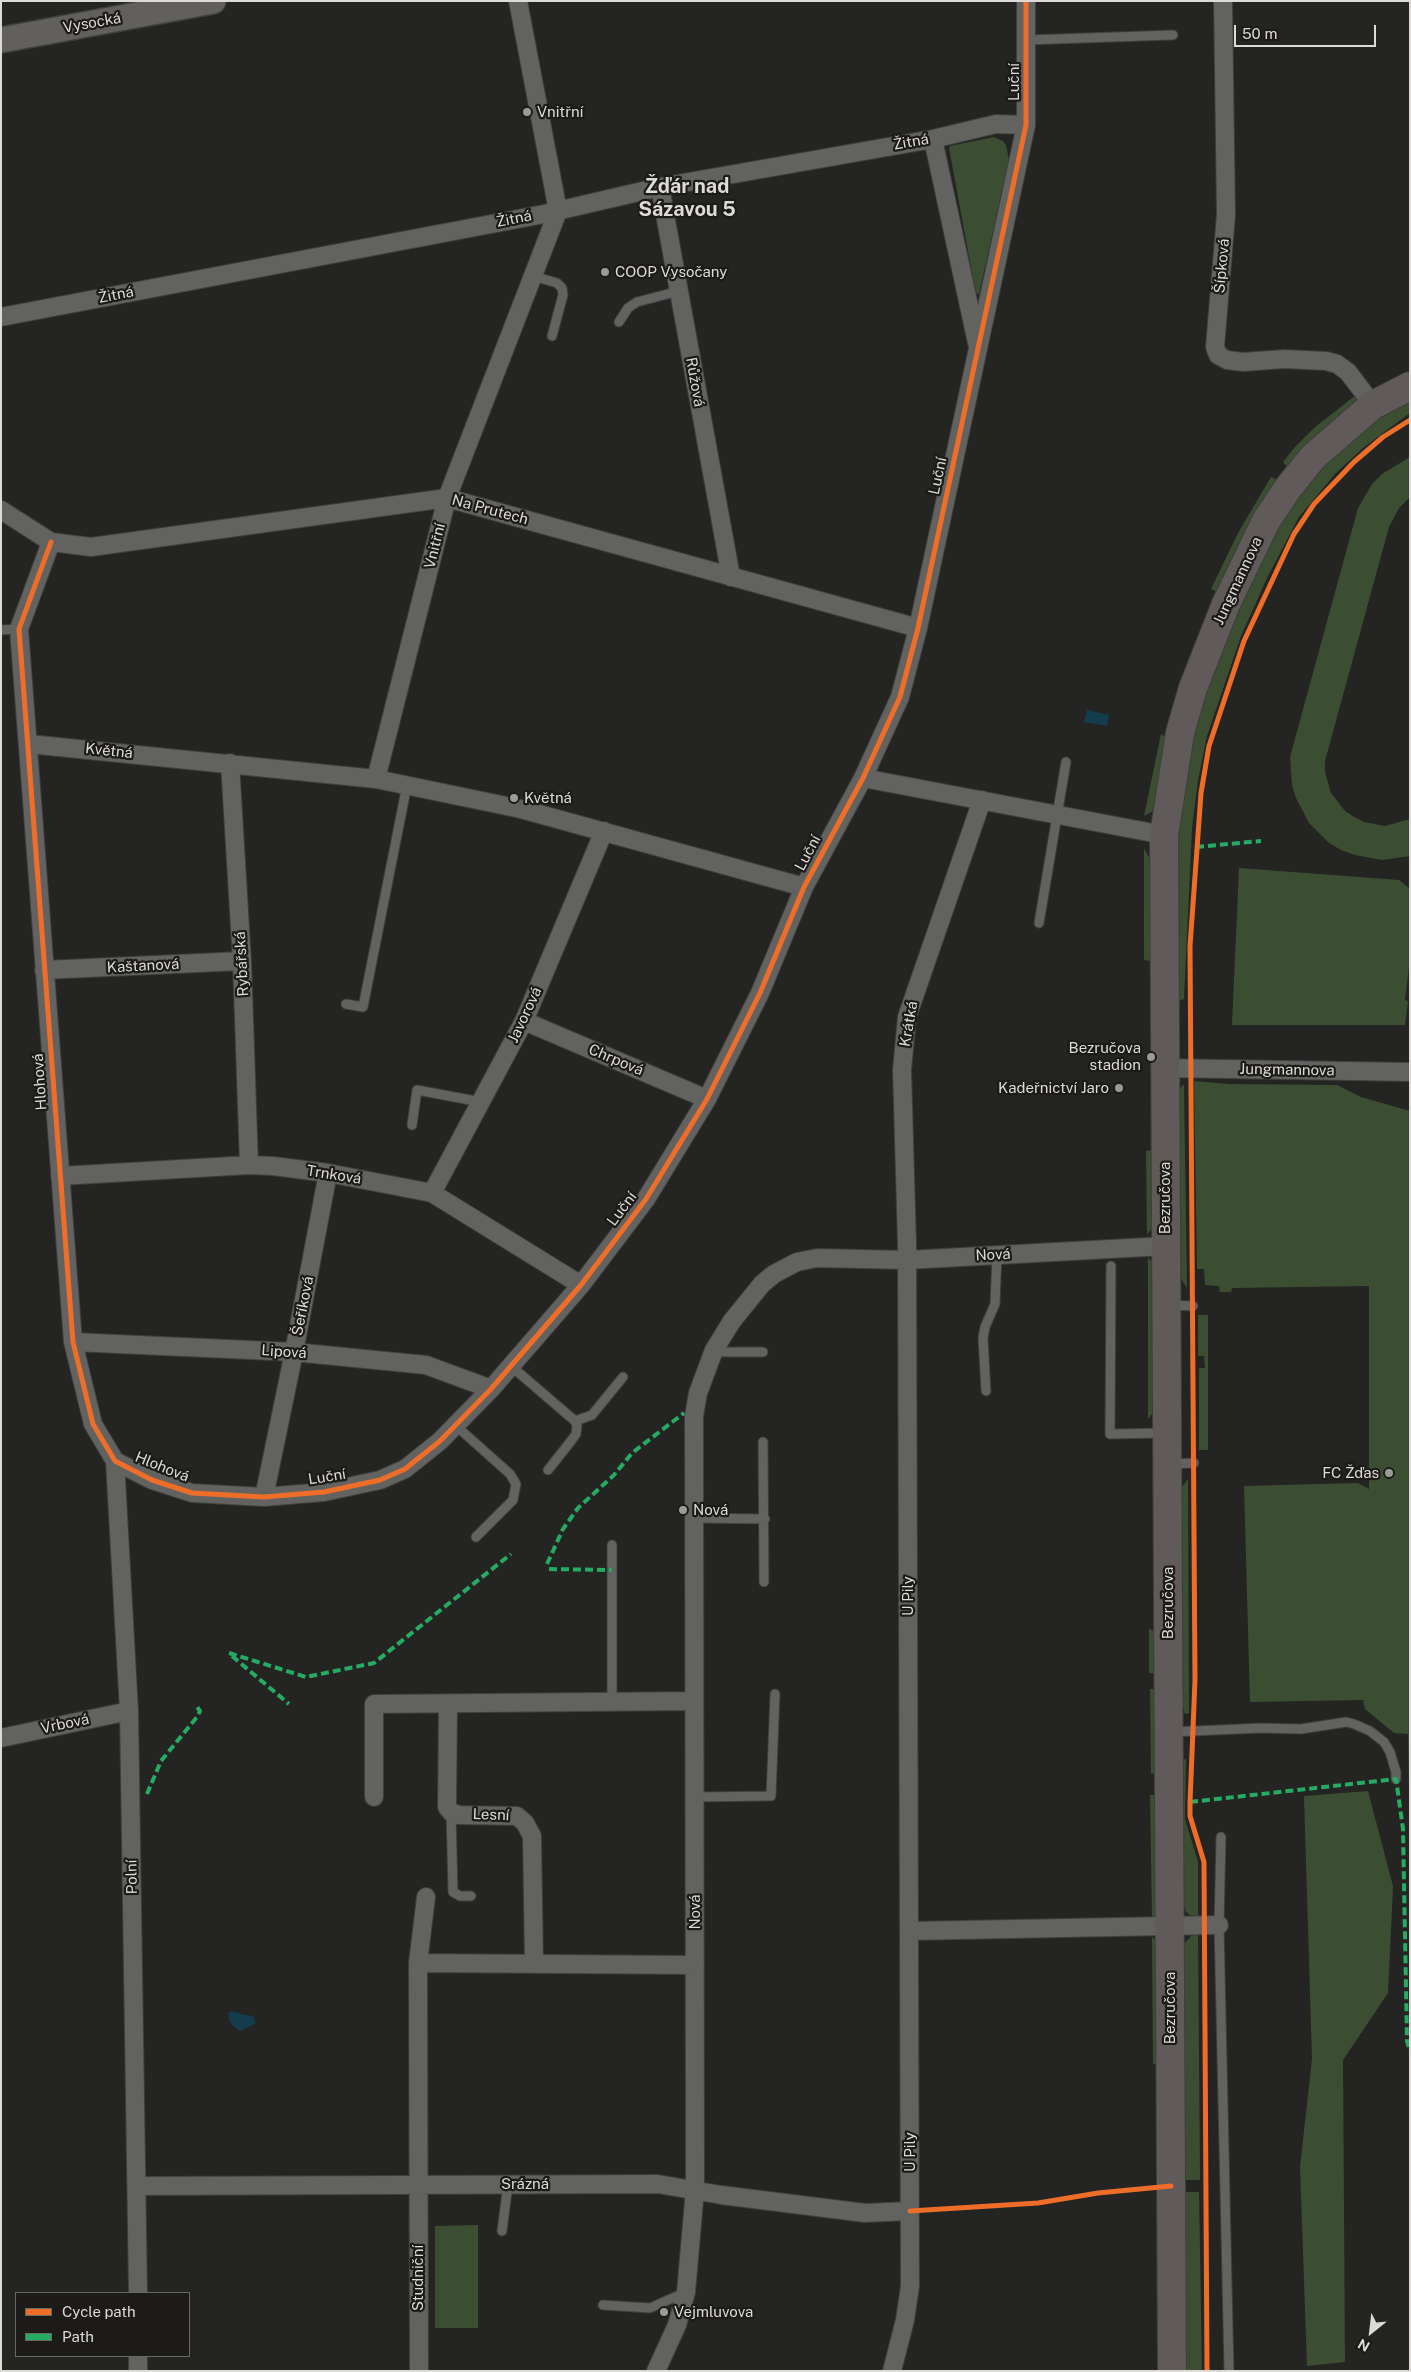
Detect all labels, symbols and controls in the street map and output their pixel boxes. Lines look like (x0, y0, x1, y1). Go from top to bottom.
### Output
street label: Vysocká (62, 9, 122, 37)
scale bar (1236, 15, 1378, 47)
text: 50 m (1242, 25, 1277, 42)
street label: Luční (1005, 63, 1023, 101)
place label: Vnitřní (537, 103, 583, 121)
marker: Vnitřní (521, 106, 533, 118)
street label: Žitná (892, 130, 930, 154)
district label: Žďár nad Sázavou 5 (638, 175, 736, 222)
street label: Žitná (495, 207, 533, 231)
street label: Šípková (1211, 238, 1233, 294)
place label: COOP Vysočany (615, 263, 727, 281)
marker: COOP Vysočany (599, 266, 611, 278)
street label: Žitná (97, 283, 135, 307)
street label: Růžová (682, 356, 708, 408)
street label: Luční (925, 456, 951, 496)
street label: Na Prutech (450, 491, 530, 529)
street label: Vnitřní (421, 521, 449, 571)
street label: Jungmannova (1210, 534, 1266, 628)
street label: Květná (84, 740, 134, 762)
place label: Květná (524, 789, 572, 807)
marker: Květná (508, 792, 520, 804)
street label: Luční (791, 832, 825, 874)
street label: Rybářská (231, 931, 253, 997)
street label: Kaštanová (106, 955, 180, 977)
street label: Javorová (504, 984, 546, 1046)
street label: Krátká (896, 1000, 922, 1048)
place label: Bezručova stadion (1069, 1039, 1141, 1074)
street label: Chrpová (586, 1040, 646, 1080)
marker: Bezručova stadion (1145, 1051, 1157, 1063)
street label: Hlohová (29, 1053, 51, 1111)
street label: Jungmannova (1239, 1060, 1335, 1080)
place label: Kadeřnictví Jaro (998, 1079, 1109, 1097)
marker: Kadeřnictví Jaro (1113, 1082, 1125, 1094)
street label: Trnková (305, 1162, 363, 1188)
street label: Bezručova (1156, 1162, 1174, 1234)
street label: Luční (603, 1188, 641, 1230)
street label: Nová (975, 1245, 1011, 1265)
street label: Šeříková (288, 1275, 318, 1337)
street label: Lipová (261, 1341, 307, 1363)
street label: Hlohová (132, 1448, 192, 1486)
place label: FC Žďas (1322, 1464, 1379, 1482)
street label: Luční (307, 1465, 347, 1489)
marker: FC Žďas (1383, 1467, 1395, 1479)
place label: Nová (693, 1501, 728, 1519)
marker: Nová (677, 1504, 689, 1516)
street label: Bezručova (1159, 1567, 1177, 1639)
street label: U Pily (899, 1576, 917, 1616)
street label: Vrbová (39, 1710, 91, 1738)
street label: Lesní (472, 1805, 510, 1825)
street label: Polní (123, 1860, 141, 1894)
street label: Nová (686, 1894, 704, 1930)
street label: Bezručova (1161, 1972, 1179, 2044)
street label: U Pily (901, 2132, 919, 2172)
street label: Srázná (501, 2175, 549, 2193)
street label: Studniční (409, 2245, 427, 2311)
legend (15, 2292, 190, 2357)
text: Cycle path (62, 2303, 136, 2320)
place label: Vejmluvova (674, 2303, 753, 2321)
marker: Vejmluvova (658, 2306, 670, 2318)
north arrow (1346, 2307, 1396, 2357)
text: Path (62, 2328, 94, 2345)
text: N (1355, 2335, 1372, 2355)

